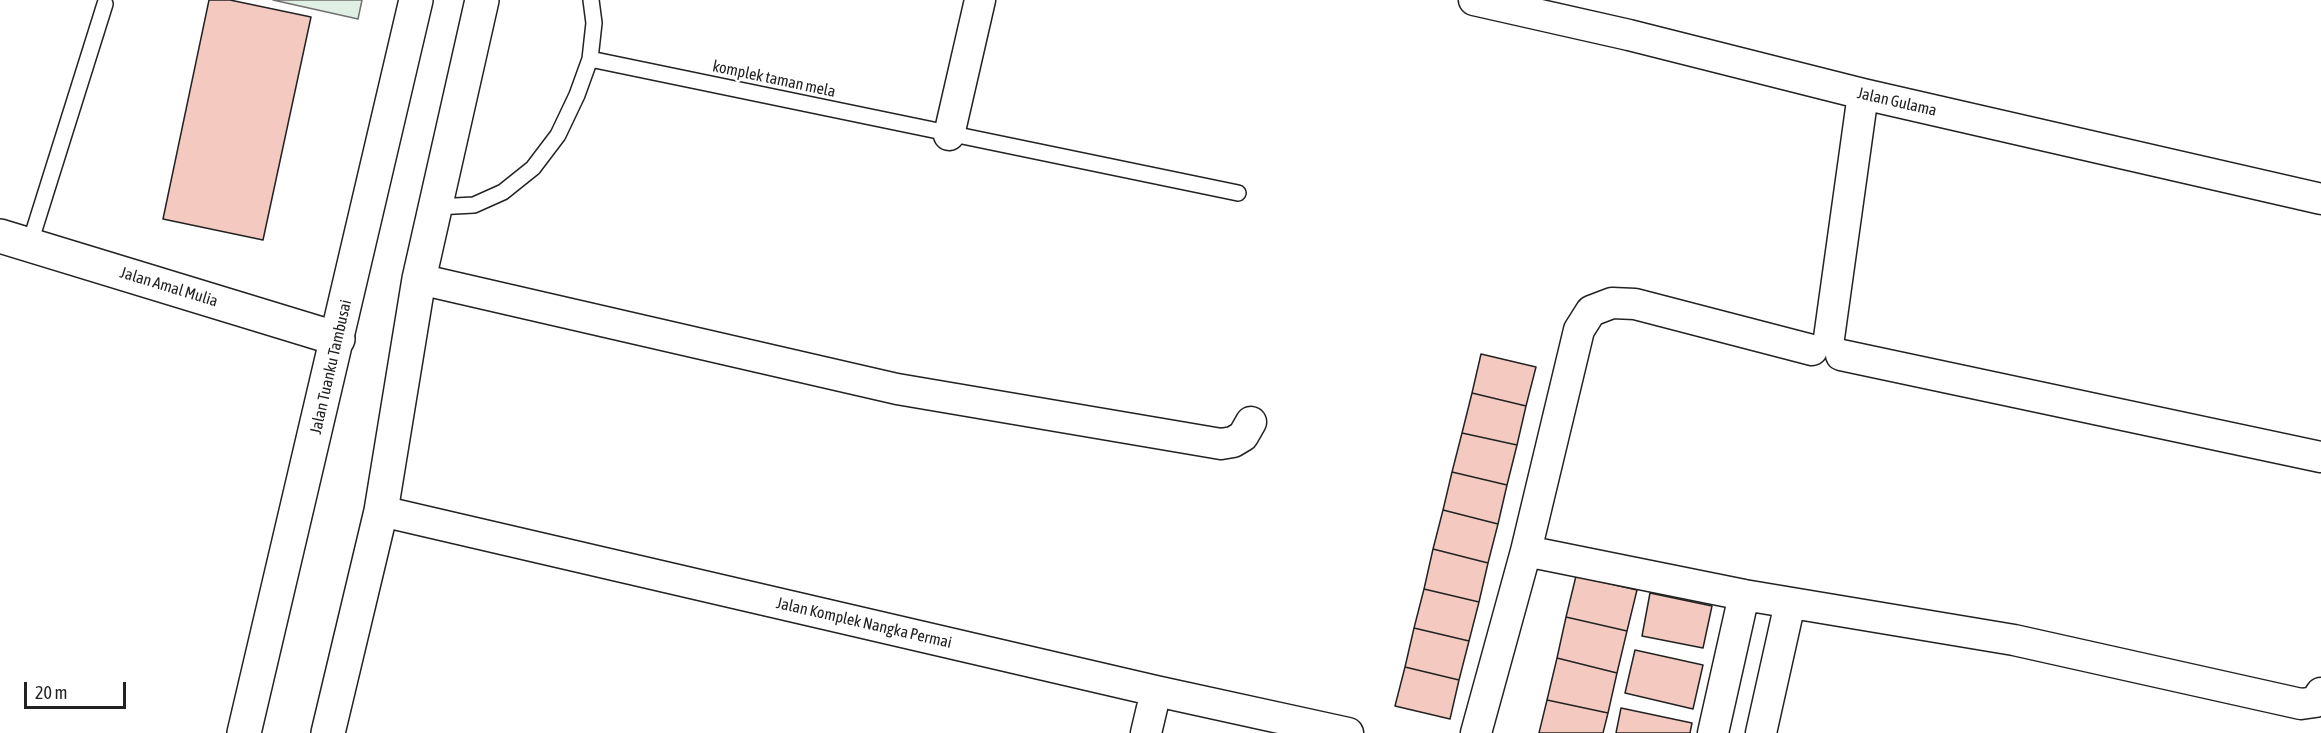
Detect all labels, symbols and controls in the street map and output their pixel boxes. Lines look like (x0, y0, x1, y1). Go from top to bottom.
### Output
street label: komplek taman mela (711, 57, 837, 101)
street label: Jalan Gulama (1855, 84, 1939, 120)
street label: Jalan Amal Mulia (118, 263, 220, 311)
street label: Jalan Tuanku Tambusai (306, 298, 356, 436)
street label: Jalan Komplek Nangka Permai (774, 593, 954, 653)
scale bar (27, 670, 129, 708)
text: 20 m (35, 682, 67, 703)

